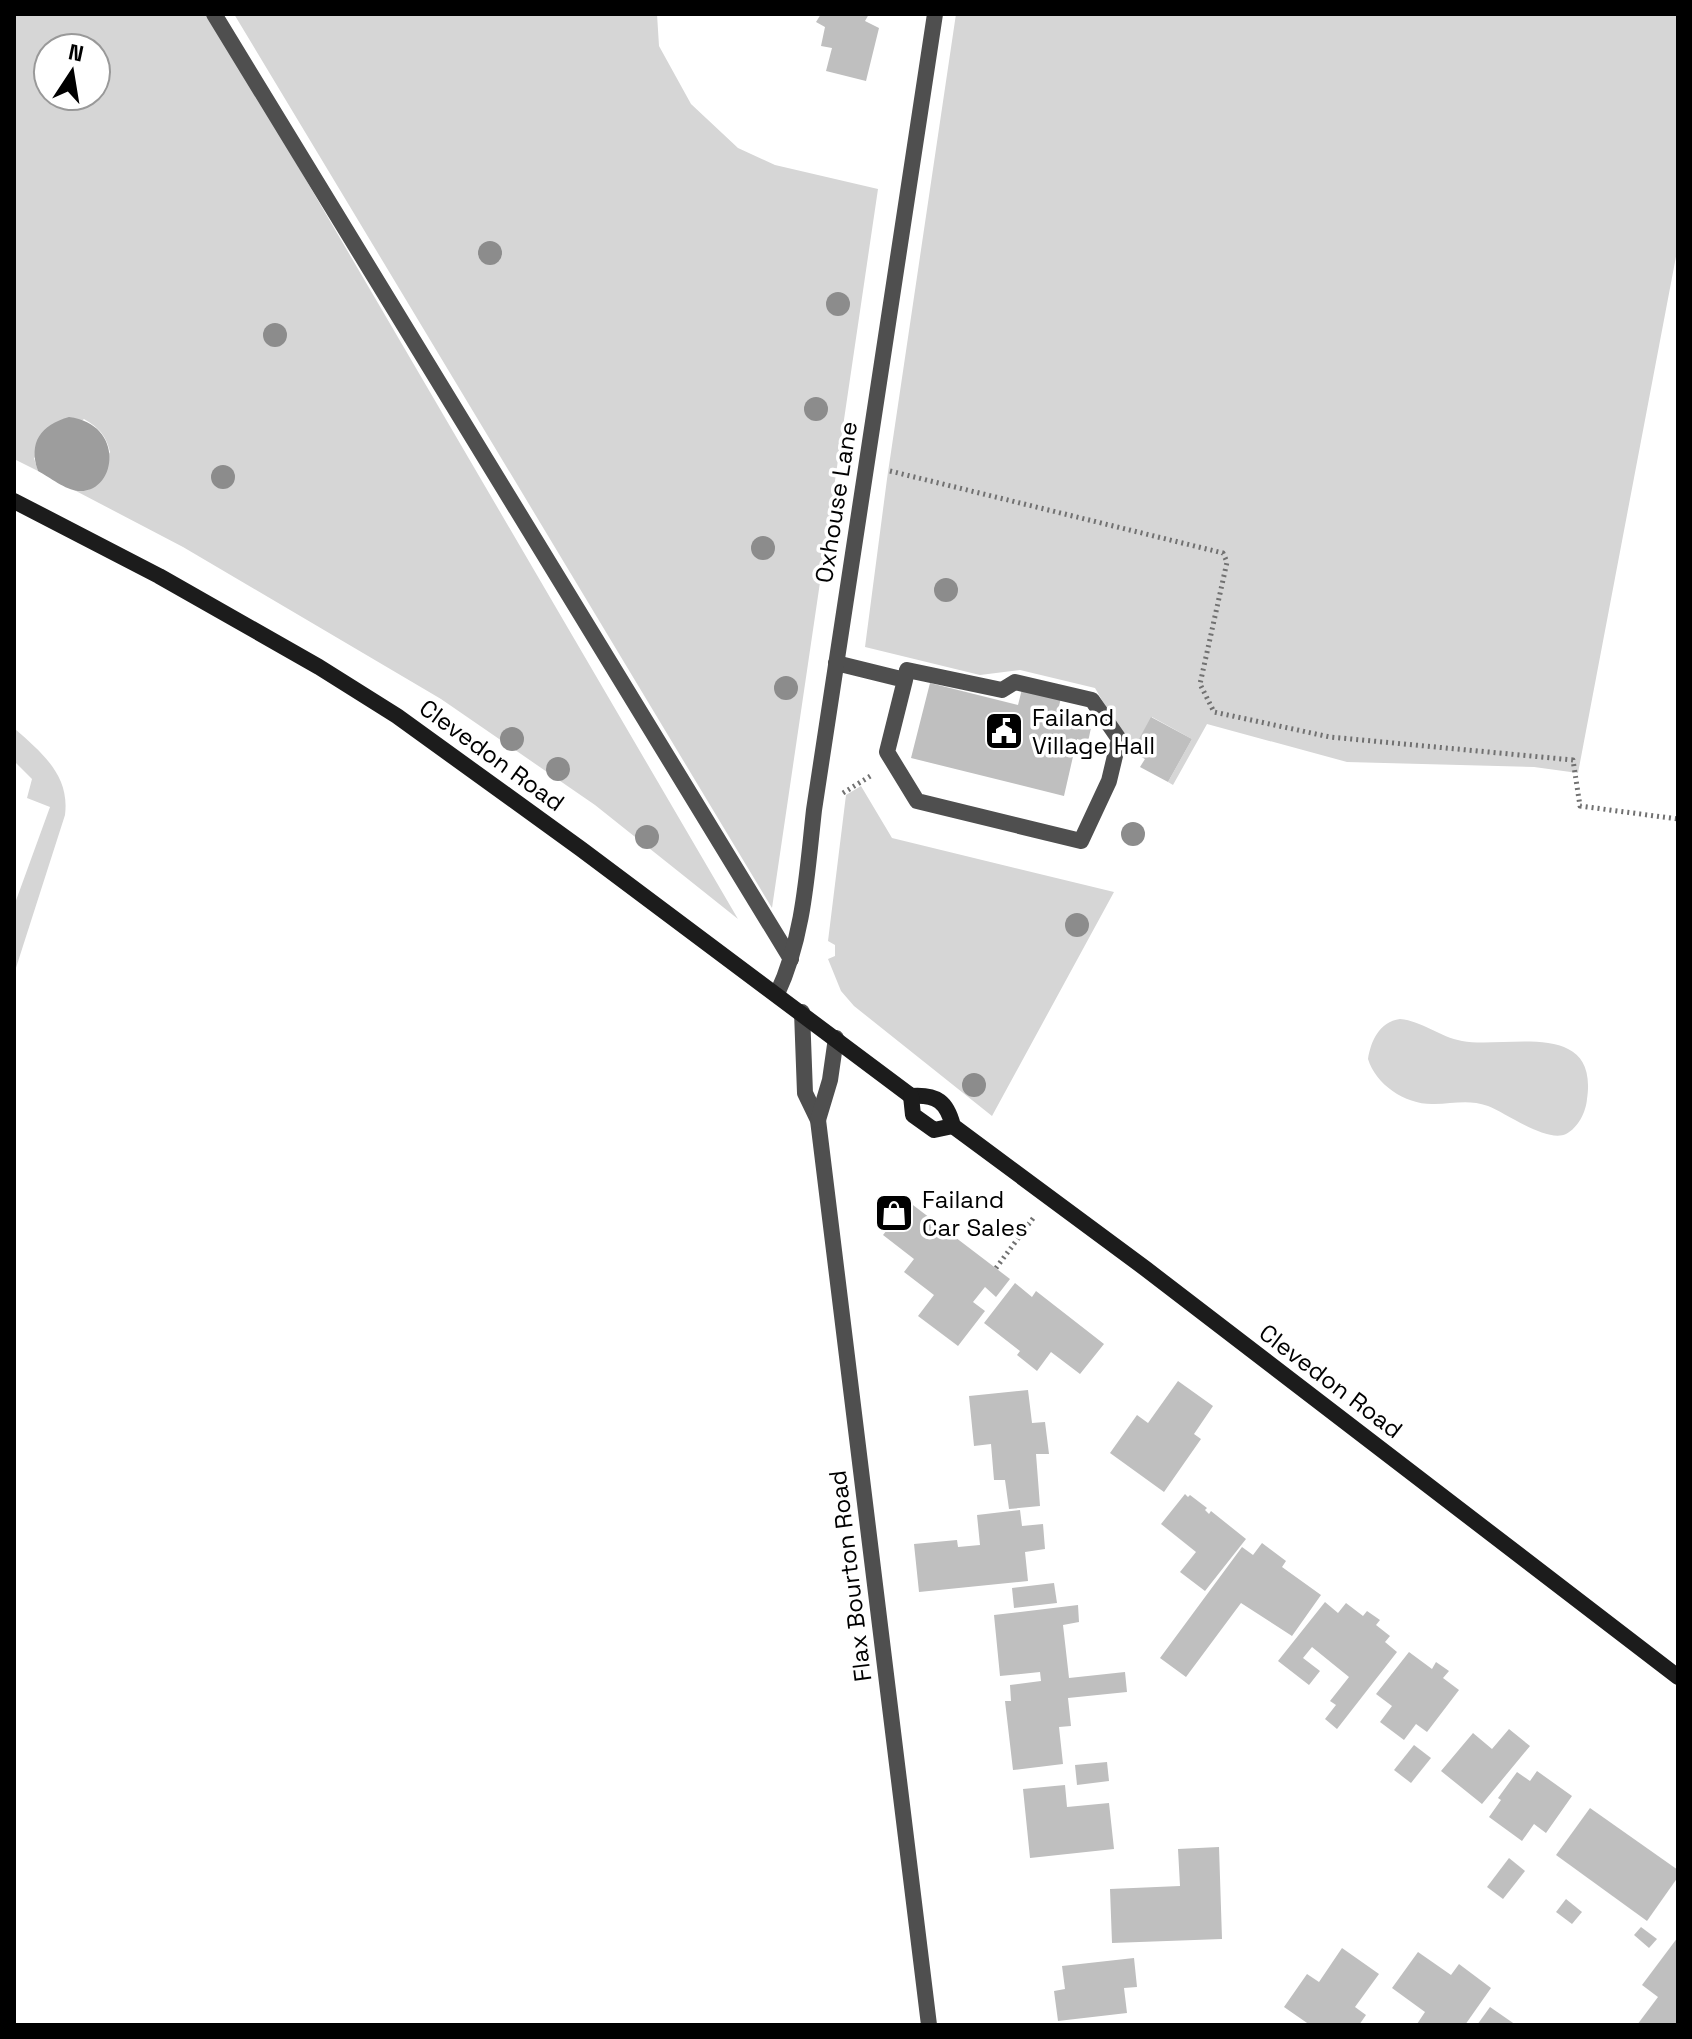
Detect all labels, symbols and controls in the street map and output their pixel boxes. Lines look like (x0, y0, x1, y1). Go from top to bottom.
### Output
north arrow (32, 32, 112, 112)
text: N (66, 37, 86, 68)
street label: Oxhouse Lane (808, 419, 864, 585)
street label: Clevedon Road (413, 692, 571, 818)
place label: Failand Village Hall (1032, 702, 1155, 761)
public building icon: Failand Village Hall (983, 710, 1025, 752)
place label: Failand Car Sales (922, 1184, 1028, 1243)
shop icon: Failand Car Sales (873, 1192, 915, 1234)
street label: Clevedon Road (1253, 1317, 1409, 1445)
street label: Flax Bourton Road (822, 1469, 878, 1683)

